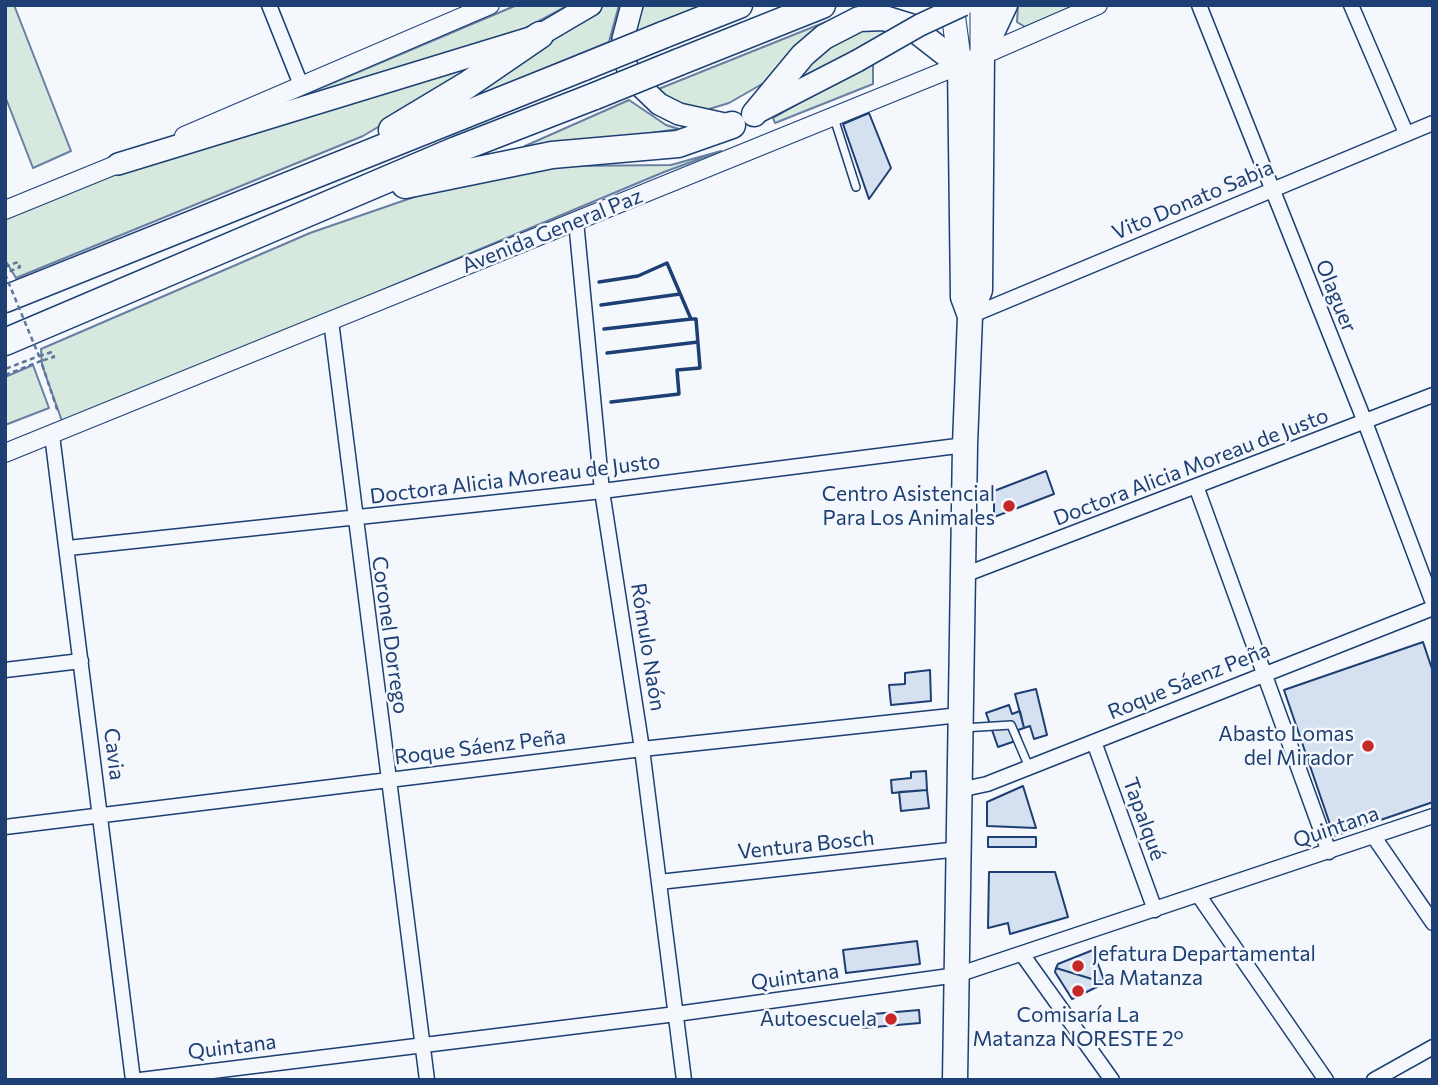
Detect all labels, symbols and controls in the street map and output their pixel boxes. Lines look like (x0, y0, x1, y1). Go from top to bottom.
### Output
street label: Vito Donato Sabia (1108, 155, 1278, 245)
street label: Avenida General Paz (458, 183, 646, 279)
street label: Olaguer (1310, 256, 1362, 336)
street label: Doctora Alicia Moreau de Justo (1050, 403, 1332, 531)
street label: Doctora Alicia Moreau de Justo (368, 449, 662, 509)
place label: Centro Asistencial Para Los Animales (822, 481, 995, 531)
marker: Centro Asistencial Para Los Animales (1001, 498, 1017, 514)
street label: Coronel Dorrego (366, 554, 414, 716)
street label: Rómulo Naón (625, 581, 671, 713)
street label: Roque Sáenz Peña (1104, 637, 1274, 725)
place label: Abasto Lomas del Mirador (1218, 721, 1354, 771)
street label: Roque Sáenz Peña (393, 724, 567, 770)
street label: Cavia (98, 727, 130, 781)
marker: Abasto Lomas del Mirador (1360, 738, 1376, 754)
street label: Tapalqué (1117, 774, 1171, 864)
street label: Quintana (1290, 801, 1382, 853)
street label: Ventura Bosch (736, 825, 876, 865)
place label: Jefatura Departamental La Matanza (1092, 941, 1316, 991)
street label: Quintana (749, 958, 841, 996)
marker: Jefatura Departamental La Matanza (1070, 958, 1086, 974)
marker: Comisaría La Matanza NORESTE 2° (1070, 983, 1086, 999)
place label: Comisaría La Matanza NORESTE 2° (972, 1002, 1184, 1052)
place label: Autoescuela (760, 1006, 877, 1032)
marker: Autoescuela (883, 1011, 899, 1027)
street label: Quintana (186, 1029, 278, 1065)

